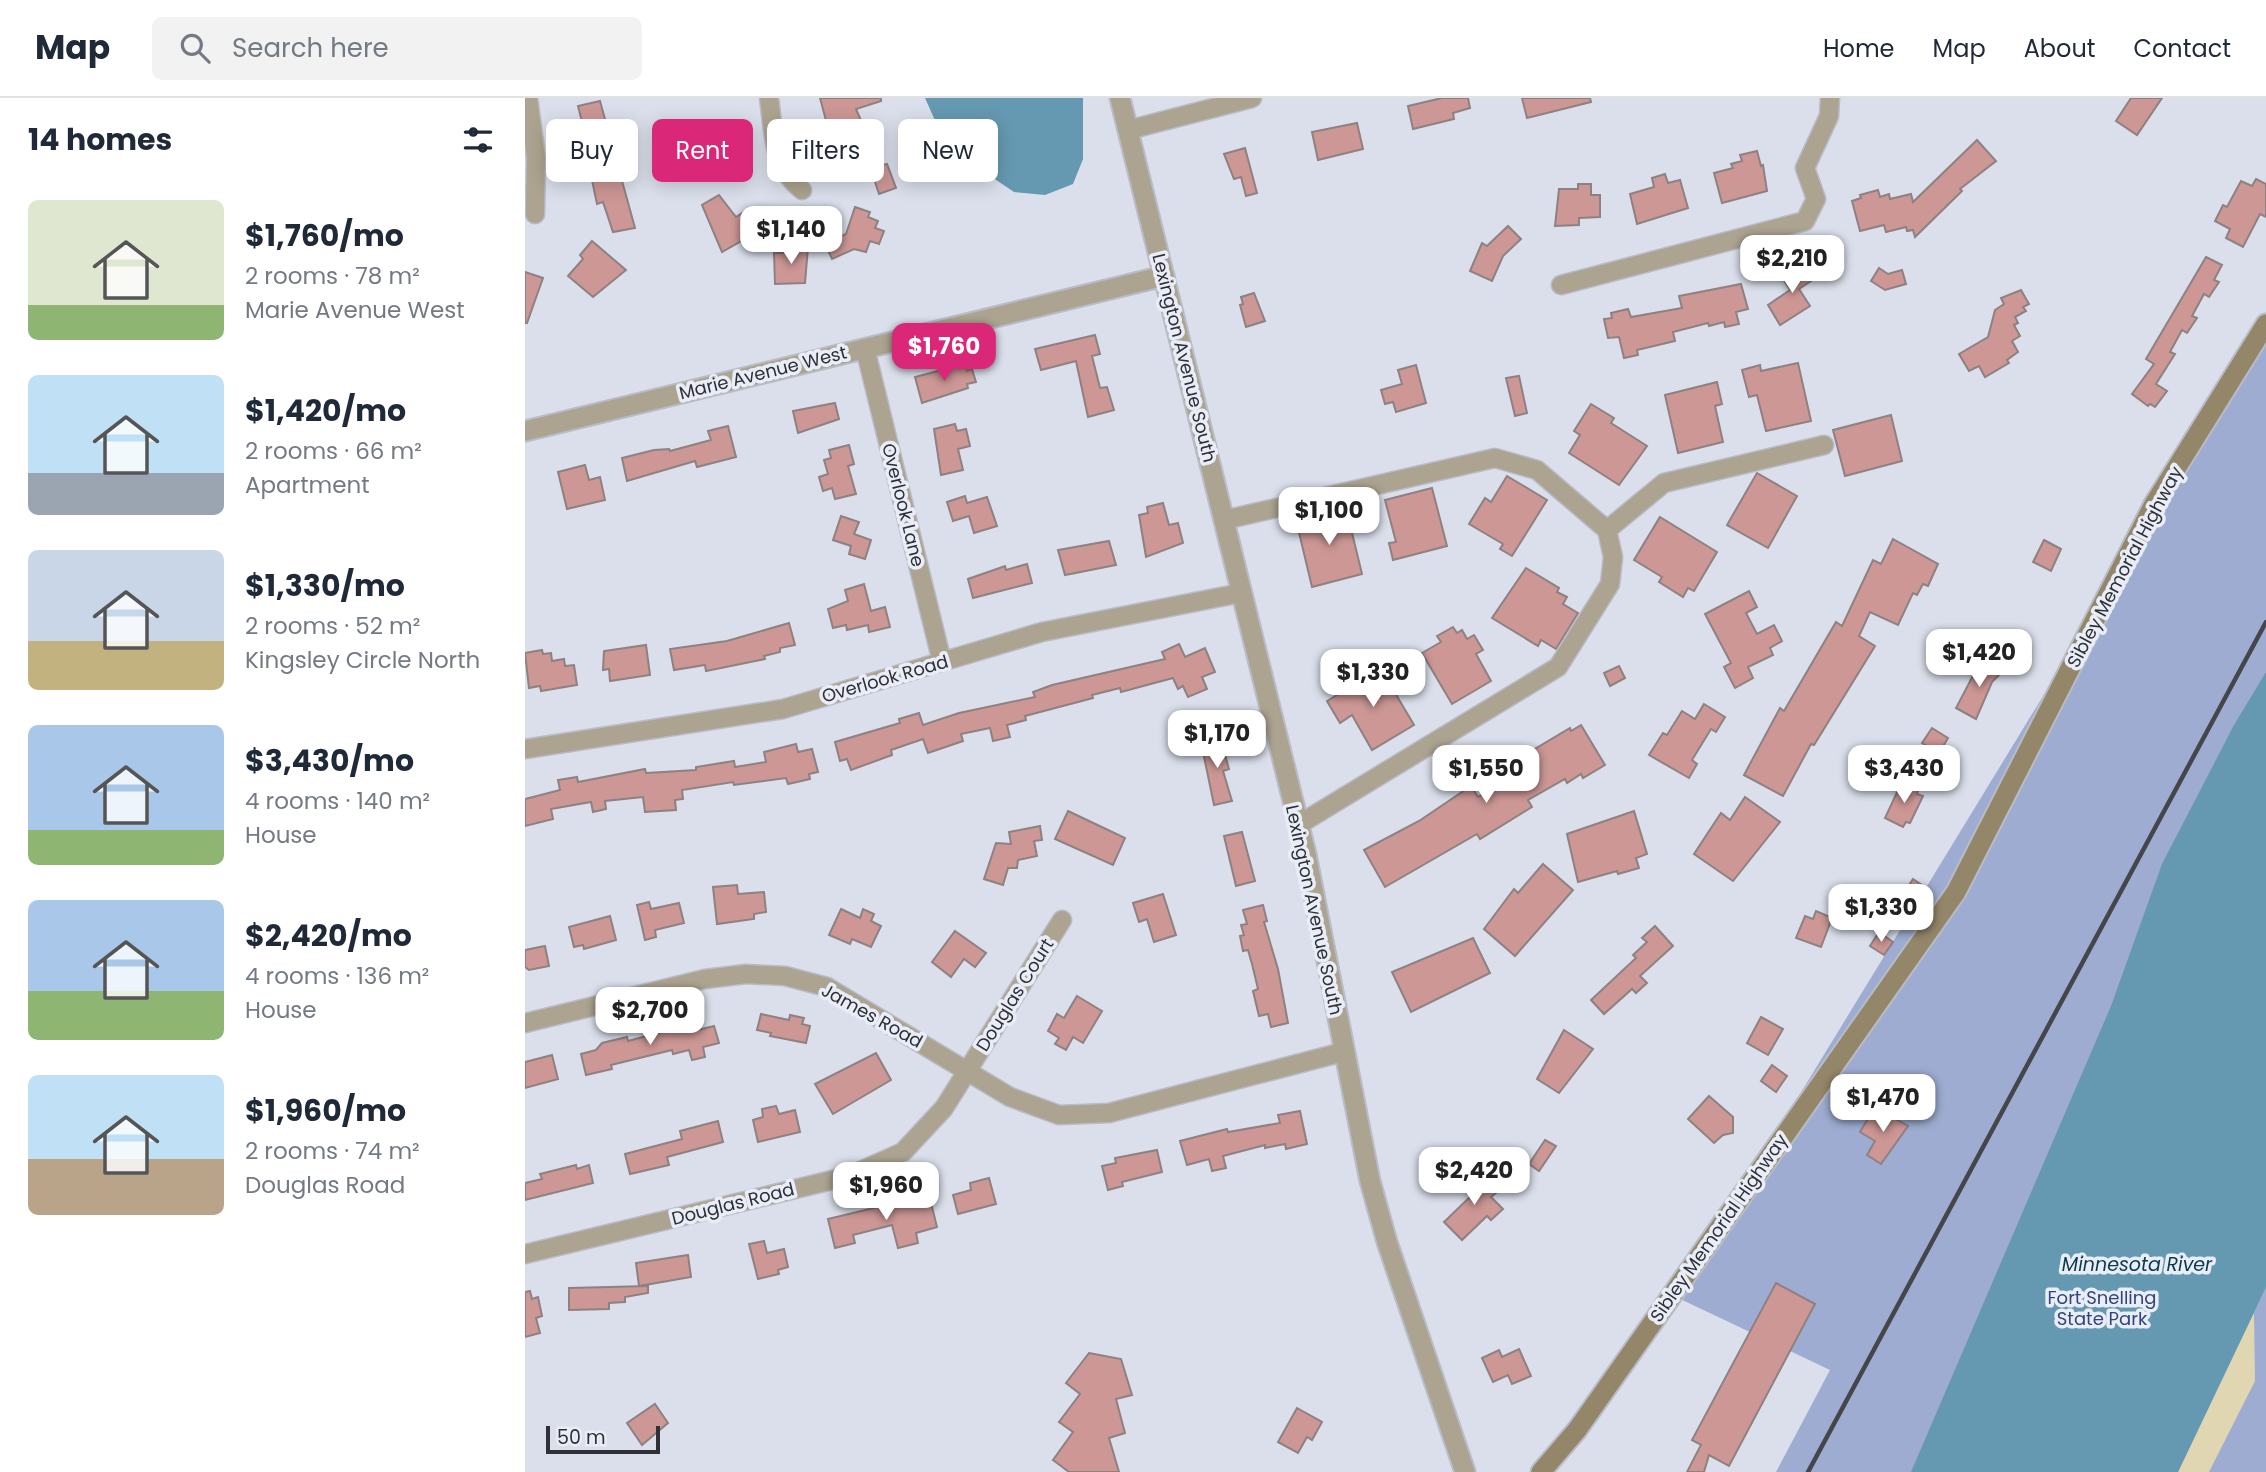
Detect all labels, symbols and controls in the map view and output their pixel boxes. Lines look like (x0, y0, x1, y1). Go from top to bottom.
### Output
search box (152, 17, 642, 80)
text: Map (35, 24, 110, 71)
icon: search (176, 29, 214, 67)
text: Search here (232, 30, 389, 66)
text: Home (1823, 32, 1895, 65)
text: Map (1933, 32, 1986, 65)
text: About (2024, 32, 2095, 65)
text: Contact (2133, 32, 2231, 65)
text: 14 homes (28, 118, 172, 161)
chip: Buy (546, 119, 638, 182)
chip: Rent (652, 119, 753, 182)
chip: Filters (767, 119, 884, 182)
chip: New (898, 119, 998, 182)
icon: filters (459, 121, 497, 159)
pin: $1,140 (734, 206, 848, 266)
text: $1,140 (756, 213, 826, 245)
text: $1,760/mo (245, 214, 404, 257)
icon: home (84, 228, 168, 312)
pin: $2,210 (1735, 236, 1849, 295)
text: $2,210 (1756, 242, 1828, 274)
street label: Lexington Avenue South (1146, 251, 1223, 465)
text: 2 rooms · 78 m² (245, 260, 420, 292)
text: Marie Avenue West (245, 294, 465, 326)
pin: $1,760 (887, 324, 1001, 383)
text: $1,760 (908, 330, 980, 362)
street label: Marie Avenue West (676, 340, 849, 405)
text: $1,420/mo (245, 389, 406, 432)
icon: home (84, 403, 168, 487)
text: 2 rooms · 66 m² (245, 435, 422, 467)
street label: Overlook Lane (876, 441, 931, 569)
street label: Sibley Memorial Highway (2061, 462, 2188, 672)
text: Apartment (245, 469, 370, 501)
pin: $1,100 (1272, 488, 1386, 547)
text: $1,100 (1294, 494, 1364, 526)
text: $1,330/mo (245, 564, 405, 607)
icon: home (84, 578, 168, 662)
text: 2 rooms · 52 m² (245, 610, 420, 642)
pin: $1,420 (1922, 630, 2036, 689)
text: $1,420 (1942, 636, 2016, 668)
text: Kingsley Circle North (245, 644, 480, 676)
street label: Overlook Road (819, 649, 951, 709)
pin: $1,330 (1316, 650, 1430, 709)
text: $1,330 (1336, 656, 1410, 688)
pin: $1,170 (1160, 710, 1274, 770)
text: $1,170 (1184, 717, 1250, 749)
text: $3,430/mo (245, 739, 414, 782)
pin: $1,550 (1429, 746, 1543, 805)
pin: $3,430 (1847, 746, 1961, 805)
text: $1,550 (1448, 752, 1524, 784)
text: $3,430 (1864, 752, 1944, 784)
icon: home (84, 753, 168, 837)
text: 4 rooms · 140 m² (245, 785, 430, 817)
street label: Lexington Avenue South (1280, 803, 1349, 1017)
text: House (245, 819, 317, 851)
pin: $1,330 (1824, 884, 1938, 944)
text: $1,330 (1844, 891, 1918, 923)
text: $2,420/mo (245, 914, 412, 957)
icon: home (84, 928, 168, 1012)
street label: Douglas Court (970, 933, 1059, 1056)
text: 4 rooms · 136 m² (245, 960, 429, 992)
street label: James Road (817, 977, 927, 1054)
pin: $2,700 (593, 988, 707, 1047)
text: House (245, 994, 317, 1026)
text: $2,700 (611, 994, 689, 1026)
pin: $1,470 (1826, 1074, 1940, 1134)
text: $1,470 (1846, 1081, 1920, 1113)
text: $1,960/mo (245, 1089, 406, 1132)
icon: home (84, 1103, 168, 1187)
street label: Sibley Memorial Highway (1644, 1129, 1793, 1327)
text: 2 rooms · 74 m² (245, 1135, 420, 1167)
pin: $2,420 (1417, 1148, 1531, 1207)
text: $2,420 (1435, 1154, 1513, 1186)
pin: $1,960 (829, 1162, 943, 1222)
text: Douglas Road (245, 1169, 405, 1201)
text: $1,960 (849, 1169, 923, 1201)
street label: Douglas Road (669, 1176, 797, 1231)
water label: Minnesota River (2062, 1251, 2213, 1278)
park label: Fort Snelling State Park (2048, 1285, 2156, 1331)
scale bar (546, 1423, 660, 1455)
text: 50 m (557, 1424, 606, 1451)

